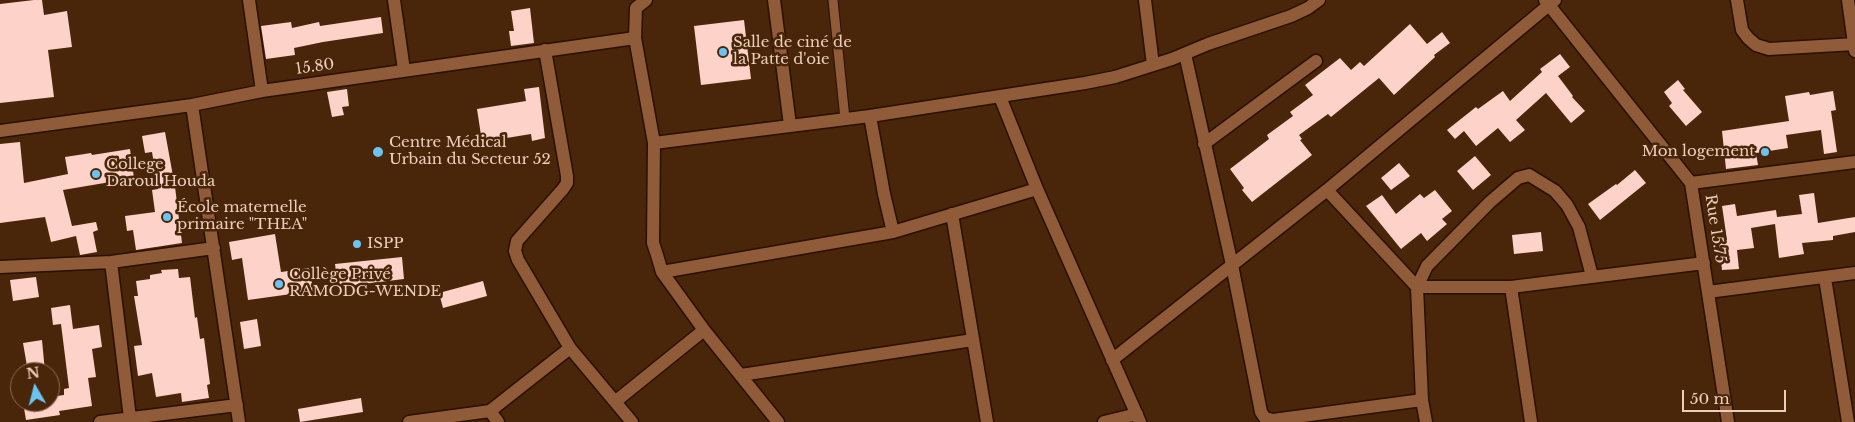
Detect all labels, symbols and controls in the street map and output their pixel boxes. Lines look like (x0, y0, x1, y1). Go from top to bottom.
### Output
place label: Salle de ciné de la Patte d'oie (733, 34, 852, 69)
marker: Salle de ciné de la Patte d'oie (717, 46, 729, 58)
street label: 15.80 (295, 55, 335, 79)
place label: Centre Médical Urbain du Secteur 52 (389, 134, 551, 169)
place label: Mon logement (1642, 143, 1755, 161)
marker: Centre Médical Urbain du Secteur 52 (371, 145, 385, 159)
marker: Mon logement (1759, 146, 1771, 158)
place label: College Daroul Houda (106, 156, 215, 191)
marker: College Daroul Houda (90, 168, 102, 180)
street label: Rue 15.75 (1701, 193, 1729, 265)
place label: École maternelle primaire "THEA" (177, 199, 307, 234)
marker: École maternelle primaire "THEA" (161, 211, 173, 223)
place label: ISPP (367, 235, 404, 253)
marker: ISPP (351, 238, 363, 250)
place label: Collège Privé RAMODG-WENDE (289, 266, 441, 301)
marker: Collège Privé RAMODG-WENDE (273, 278, 285, 290)
north arrow (10, 362, 60, 412)
text: N (25, 363, 41, 383)
scale bar (1685, 380, 1789, 412)
text: 50 m (1690, 389, 1730, 408)

